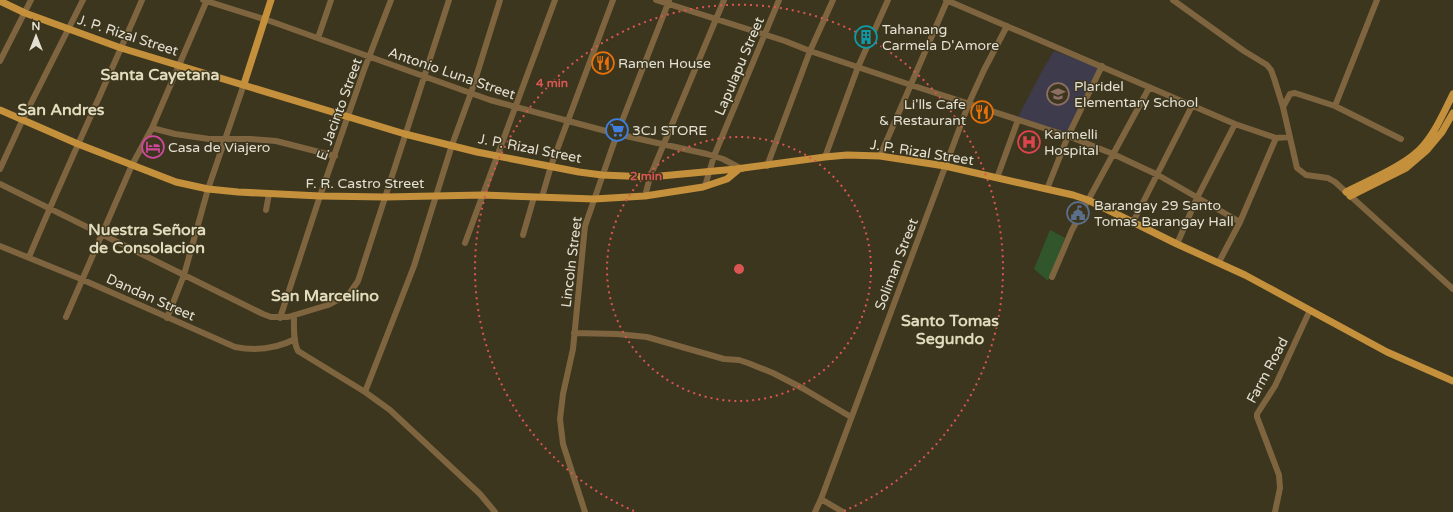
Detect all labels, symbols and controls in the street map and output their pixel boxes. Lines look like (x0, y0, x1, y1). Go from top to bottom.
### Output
street label: J. P. Rizal Street (75, 11, 181, 60)
street label: Lapulapu Street (711, 14, 768, 118)
north arrow (16, 16, 56, 56)
text: N (32, 20, 40, 33)
place label: Tahanang Carmela D'Amore (882, 21, 999, 54)
building icon: Tahanang Carmela D'Amore (853, 24, 879, 50)
street label: Antonio Luna Street (386, 44, 518, 103)
restaurant icon: Ramen House (590, 50, 616, 76)
street label: E. Jacinto Street (313, 55, 366, 163)
place label: Ramen House (618, 55, 711, 72)
district label: Santa Cayetana (100, 65, 220, 85)
text: 4 min (536, 76, 568, 90)
place label: Plaridel Elementary School (1074, 78, 1198, 111)
school or university icon: Plaridel Elementary School (1045, 81, 1071, 107)
place label: Li'lls Cafe & Restaurant (879, 96, 967, 129)
restaurant icon: Li'lls Cafe & Restaurant (969, 99, 995, 125)
district label: San Andres (17, 100, 105, 120)
supermarket icon: 3CJ STORE (604, 117, 630, 143)
place label: 3CJ STORE (632, 122, 707, 139)
place label: Karmelli Hospital (1044, 126, 1099, 159)
hospital icon: Karmelli Hospital (1016, 129, 1042, 155)
street label: J. P. Rizal Street (477, 130, 584, 167)
hotel icon: Casa de Viajero (140, 134, 166, 160)
street label: J. P. Rizal Street (869, 136, 976, 169)
place label: Casa de Viajero (168, 139, 270, 156)
text: 2 min (630, 169, 662, 183)
street label: F. R. Castro Street (306, 175, 425, 192)
place label: Barangay 29 Santo Tomas Barangay Hall (1094, 197, 1234, 230)
public building icon: Barangay 29 Santo Tomas Barangay Hall (1065, 200, 1091, 226)
street label: Lincoln Street (557, 215, 586, 309)
street label: Soliman Street (871, 215, 922, 313)
district label: Nuestra Señora de Consolacion (88, 220, 206, 258)
centre of rings (732, 262, 746, 276)
street label: Dandan Street (104, 270, 199, 325)
district label: San Marcelino (271, 286, 379, 306)
district label: Santo Tomas Segundo (901, 311, 999, 349)
street label: Farm Road (1243, 334, 1292, 406)

